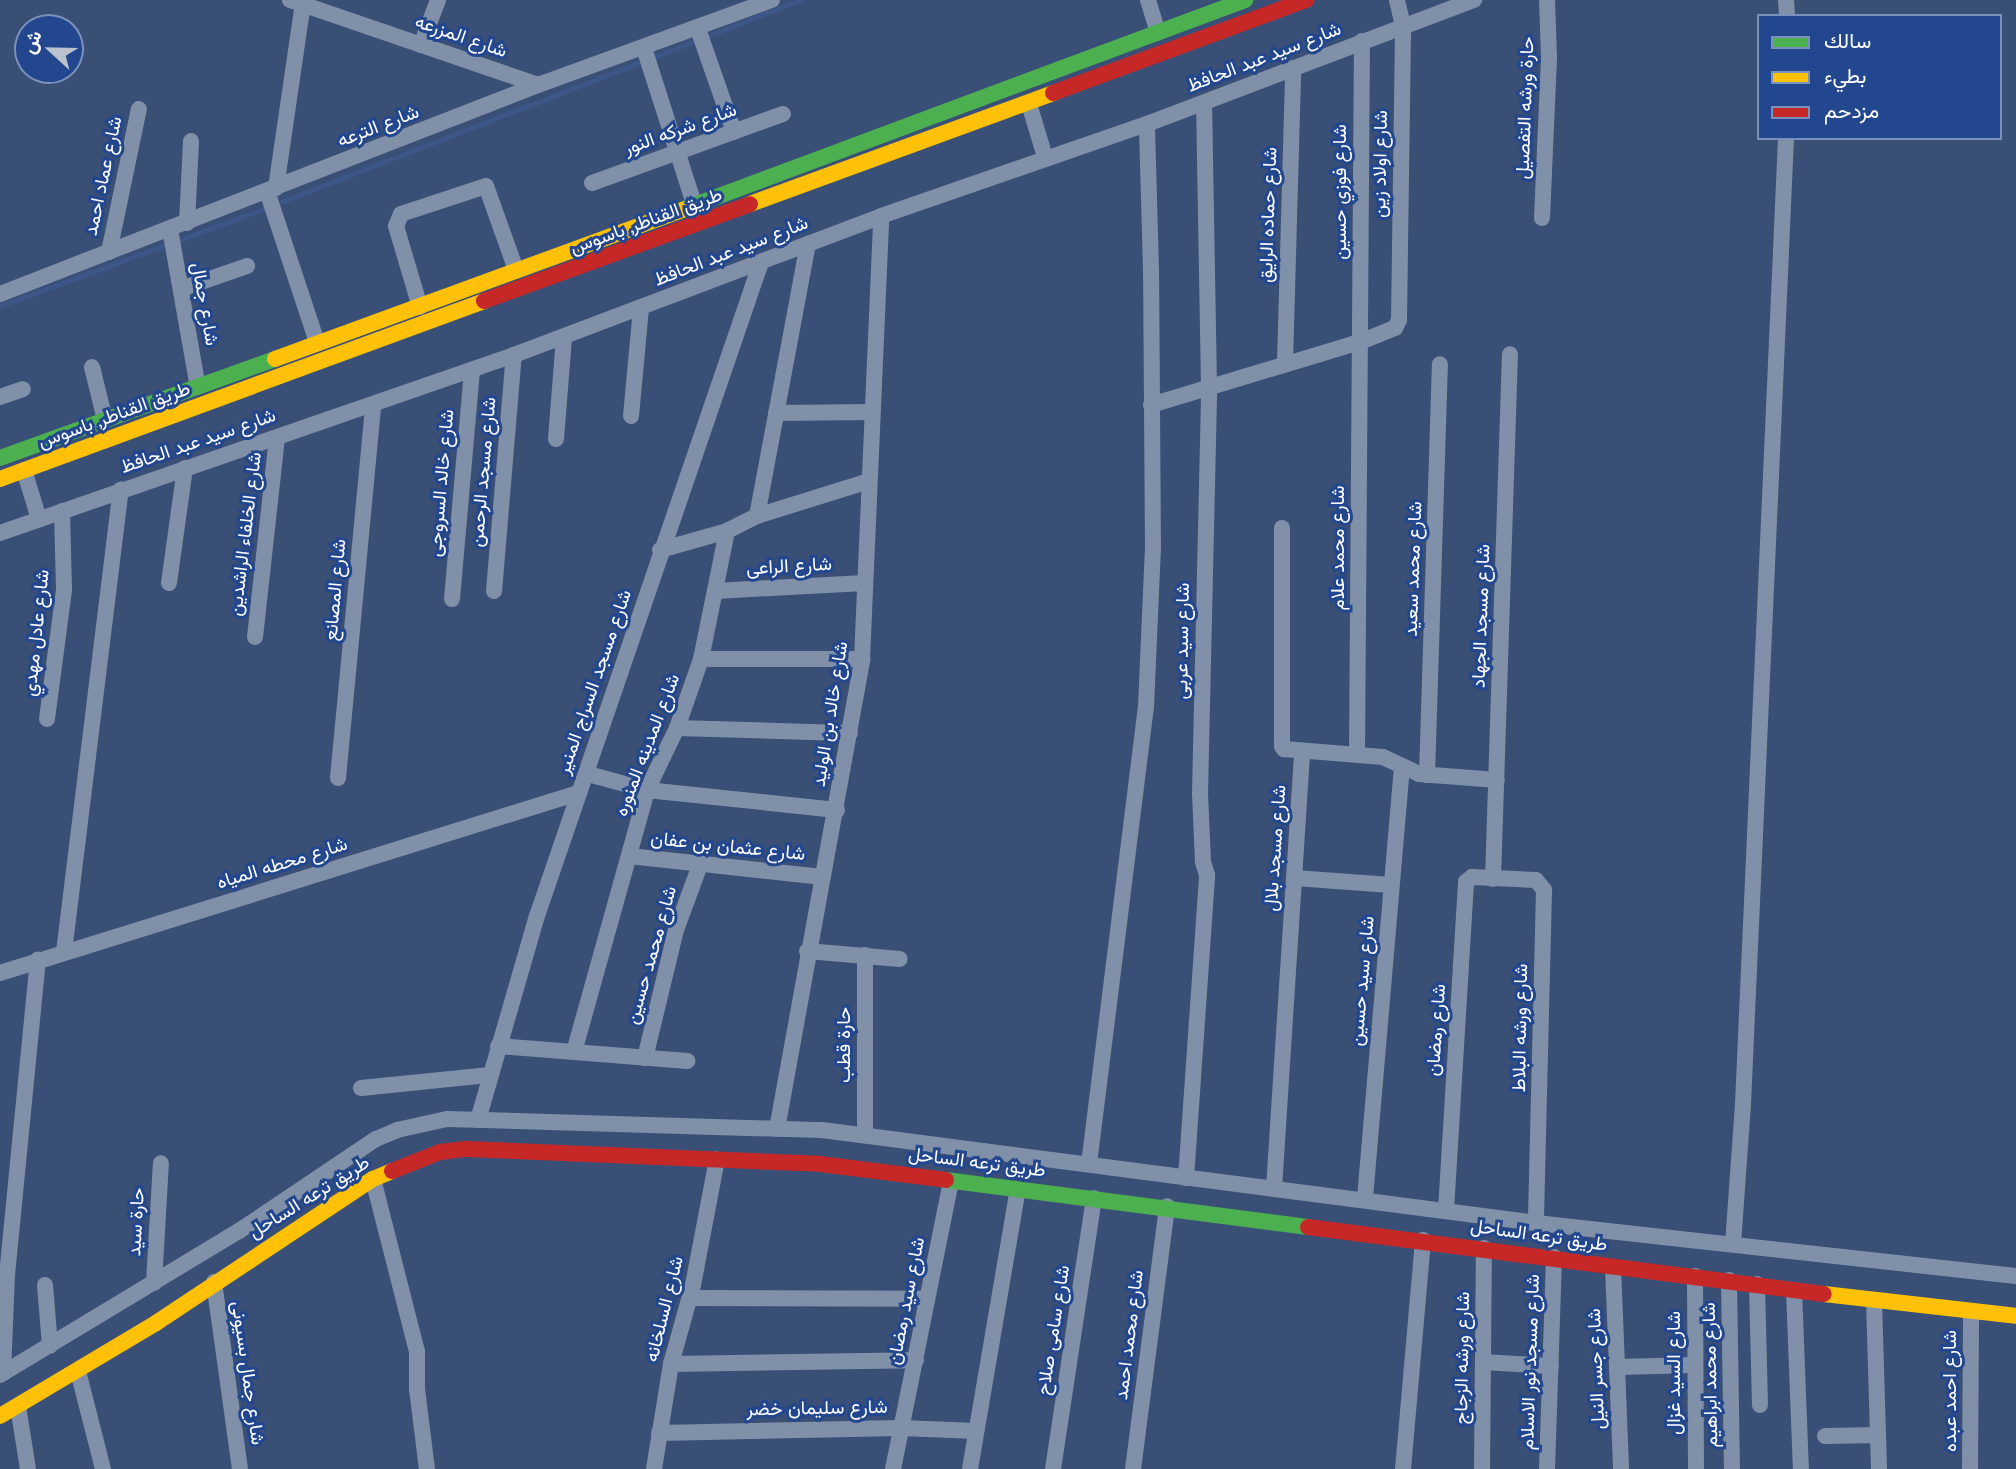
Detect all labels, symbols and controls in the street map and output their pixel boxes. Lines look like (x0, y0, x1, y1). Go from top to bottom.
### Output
street label: شارع المزرعه (412, 10, 510, 62)
north arrow (14, 14, 84, 84)
legend (1757, 14, 2002, 140)
street label: شارع سيد عبد الحافظ (1184, 17, 1344, 97)
text: ش (16, 27, 47, 57)
text: سالك (1824, 27, 1871, 54)
street label: حارة ورشه التفصيل (1511, 36, 1539, 180)
text: بطيء (1824, 62, 1867, 89)
text: مزدحم (1824, 97, 1879, 124)
street label: شارع شركه النور (620, 98, 740, 160)
street label: شارع الترعه (334, 100, 422, 152)
street label: شارع اولاد زين (1368, 110, 1392, 218)
street label: شارع عماد احمد (79, 114, 127, 238)
street label: شارع فوزي حسين (1329, 124, 1351, 260)
street label: شارع حماده الرايق (1254, 147, 1282, 283)
street label: طريق القناطر, باسوس (566, 183, 726, 259)
street label: شارع سيد عبد الحافظ (651, 211, 811, 291)
street label: شارع جمال (186, 261, 224, 347)
street label: طريق القناطر, باسوس (34, 377, 194, 453)
street label: شارع مسجد الرحمن (465, 396, 501, 548)
street label: شارع سيد عبد الحافظ (117, 404, 279, 478)
street label: شارع خالد السروجى (423, 408, 459, 558)
street label: شارع الخلفاء الراشدين (224, 451, 266, 617)
street label: شارع محمد علام (1327, 485, 1349, 611)
street label: شارع محمد سعيد (1399, 501, 1427, 637)
street label: شارع المصانع (319, 538, 351, 642)
street label: شارع مسجد الجهاد (1467, 544, 1495, 688)
street label: شارع الراعى (746, 552, 832, 580)
street label: شارع عادل مهدي (18, 568, 54, 698)
street label: شارع سيد عربى (1170, 582, 1194, 700)
street label: شارع مسجد السراج المنير (552, 587, 636, 777)
street label: شارع خالد بن الوليد (807, 640, 853, 788)
street label: شارع المدينه المنوره (609, 670, 685, 820)
street label: شارع مسجد بلال (1259, 784, 1291, 912)
street label: شارع عثمان بن عفان (650, 827, 806, 865)
street label: شارع محطه المياه (214, 832, 350, 894)
street label: شارع محمد حسين (620, 883, 682, 1027)
street label: شارع سيد حسين (1345, 915, 1379, 1047)
street label: شارع ورشه البلاط (1507, 963, 1533, 1093)
street label: شارع رمضان (1421, 983, 1451, 1077)
street label: حارة قطب (833, 1007, 855, 1083)
street label: طريق ترعه الساحل (907, 1142, 1047, 1182)
street label: طريق ترعه الساحل (244, 1151, 374, 1243)
street label: حارة سيد (123, 1187, 149, 1257)
street label: طريق ترعه الساحل (1469, 1214, 1609, 1256)
street label: شارع سيد رمضان (882, 1235, 930, 1367)
street label: شارع السلخانه (640, 1254, 688, 1364)
street label: شارع سامى صلاح (1031, 1263, 1075, 1397)
street label: شارع محمد احمد (1110, 1269, 1148, 1401)
street label: شارع مسجد نور الاسلام (1516, 1274, 1544, 1450)
street label: شارع ورشه الزجاج (1449, 1291, 1475, 1425)
street label: شارع جمال بسيونى (227, 1300, 269, 1446)
street label: شارع محمد ابراهيم (1697, 1302, 1723, 1448)
street label: شارع جسر النيل (1582, 1308, 1610, 1430)
street label: شارع السيد غزال (1663, 1311, 1685, 1435)
street label: شارع احمد عبده (1939, 1330, 1961, 1452)
street label: شارع سليمان خضر (746, 1395, 888, 1421)

